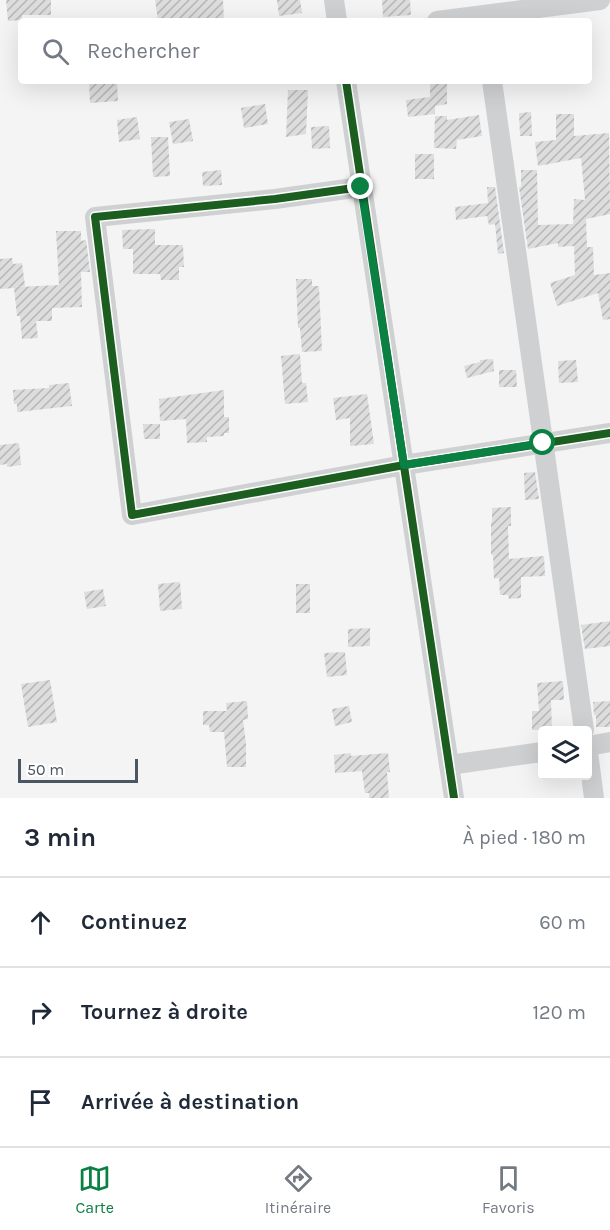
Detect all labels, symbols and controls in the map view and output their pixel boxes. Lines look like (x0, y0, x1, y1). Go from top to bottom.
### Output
search box (18, 18, 592, 84)
icon: search (39, 35, 72, 68)
text: Rechercher (87, 38, 200, 64)
route end (347, 173, 373, 199)
route start (529, 429, 555, 455)
map controls (538, 726, 592, 780)
button: layers (538, 726, 592, 780)
scale bar (18, 756, 138, 784)
text: 50 m (27, 760, 64, 779)
text: 3 min (24, 822, 96, 853)
text: À pied · 180 m (463, 826, 586, 849)
icon: ahead (24, 906, 57, 939)
text: Continuez (81, 909, 187, 935)
text: 60 m (539, 911, 586, 934)
icon: right (24, 996, 57, 1029)
text: Tournez à droite (81, 999, 248, 1025)
text: 120 m (532, 1001, 586, 1024)
icon: arrive (24, 1086, 57, 1119)
text: Arrivée à destination (81, 1089, 299, 1115)
tab: Carte (75, 1162, 114, 1217)
tab: Itinéraire (265, 1162, 331, 1217)
tab: Favoris (482, 1162, 535, 1217)

